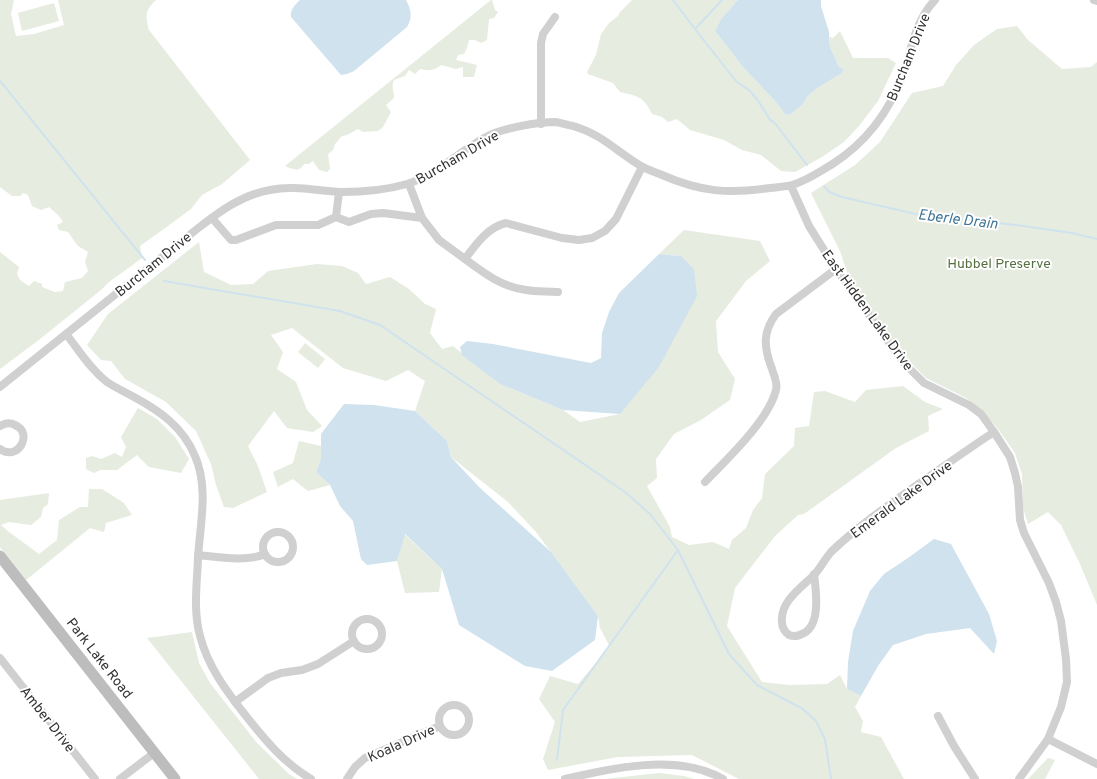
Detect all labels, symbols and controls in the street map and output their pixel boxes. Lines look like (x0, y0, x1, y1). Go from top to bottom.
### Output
street label: Burcham Drive (884, 11, 935, 104)
street label: Burcham Drive (413, 128, 502, 189)
water label: Eberle Drain (917, 206, 999, 235)
street label: Burcham Drive (112, 229, 195, 301)
street label: East Hidden Lake Drive (817, 247, 916, 374)
park label: Hubbel Preserve (947, 256, 1051, 273)
street label: Emerald Lake Drive (848, 458, 956, 543)
street label: Park Lake Road (62, 615, 136, 703)
street label: Amber Drive (16, 684, 78, 756)
street label: Koala Drive (365, 722, 438, 767)

